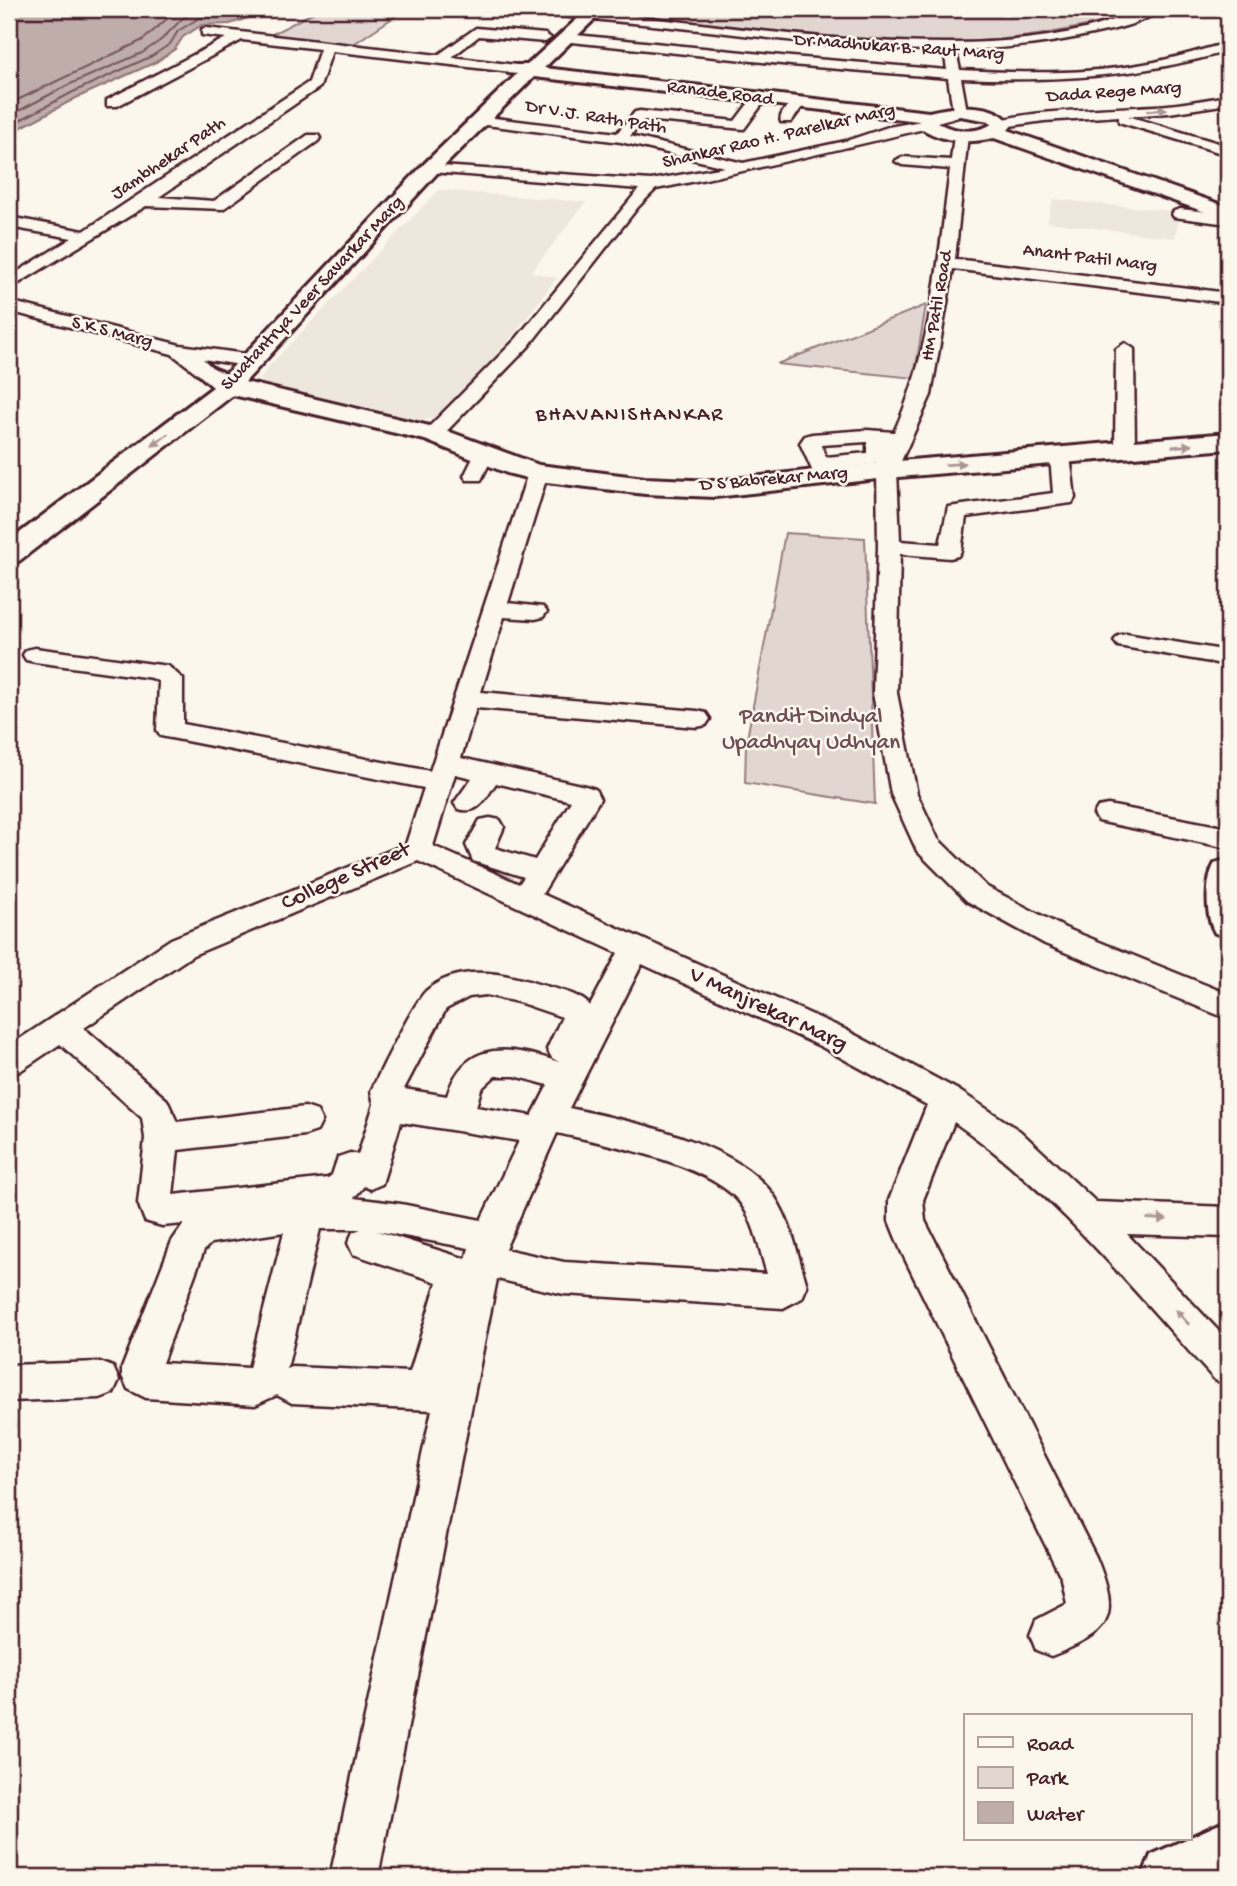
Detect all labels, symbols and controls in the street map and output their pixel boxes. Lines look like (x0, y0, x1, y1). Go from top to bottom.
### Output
street label: Dr Madhukar B. Raut Marg (791, 29, 1005, 67)
street label: Ranade Road (665, 76, 776, 112)
street label: Dada Rege Marg (1044, 77, 1182, 109)
street label: Dr V.J. Rath Path (522, 95, 668, 141)
street label: Shankar Rao H. Parelkar Marg (660, 99, 898, 175)
one-way arrow (1146, 104, 1168, 115)
street label: Jambhekar Path (107, 112, 231, 206)
street label: Swatantrya Veer Savarkar Marg (217, 192, 410, 396)
street label: Anant Patil Marg (1022, 239, 1159, 279)
street label: HM Patil Road (917, 247, 959, 363)
street label: S K S Marg (69, 312, 155, 354)
district label: BHAVANISHANKAR (535, 404, 724, 429)
one-way arrow (152, 433, 170, 448)
one-way arrow (1171, 440, 1193, 451)
one-way arrow (944, 458, 966, 469)
street label: D S Babrekar Marg (697, 462, 849, 498)
park label: Pandit Dindyal Upadhyay Udhyan (722, 704, 900, 757)
street label: College Street (277, 836, 416, 917)
street label: V Manjrekar Marg (684, 961, 851, 1058)
one-way arrow (1146, 1213, 1168, 1225)
one-way arrow (1174, 1308, 1190, 1326)
legend (964, 1714, 1192, 1840)
text: Road (1027, 1734, 1075, 1759)
text: Park (1026, 1768, 1070, 1793)
text: Water (1027, 1804, 1085, 1829)

